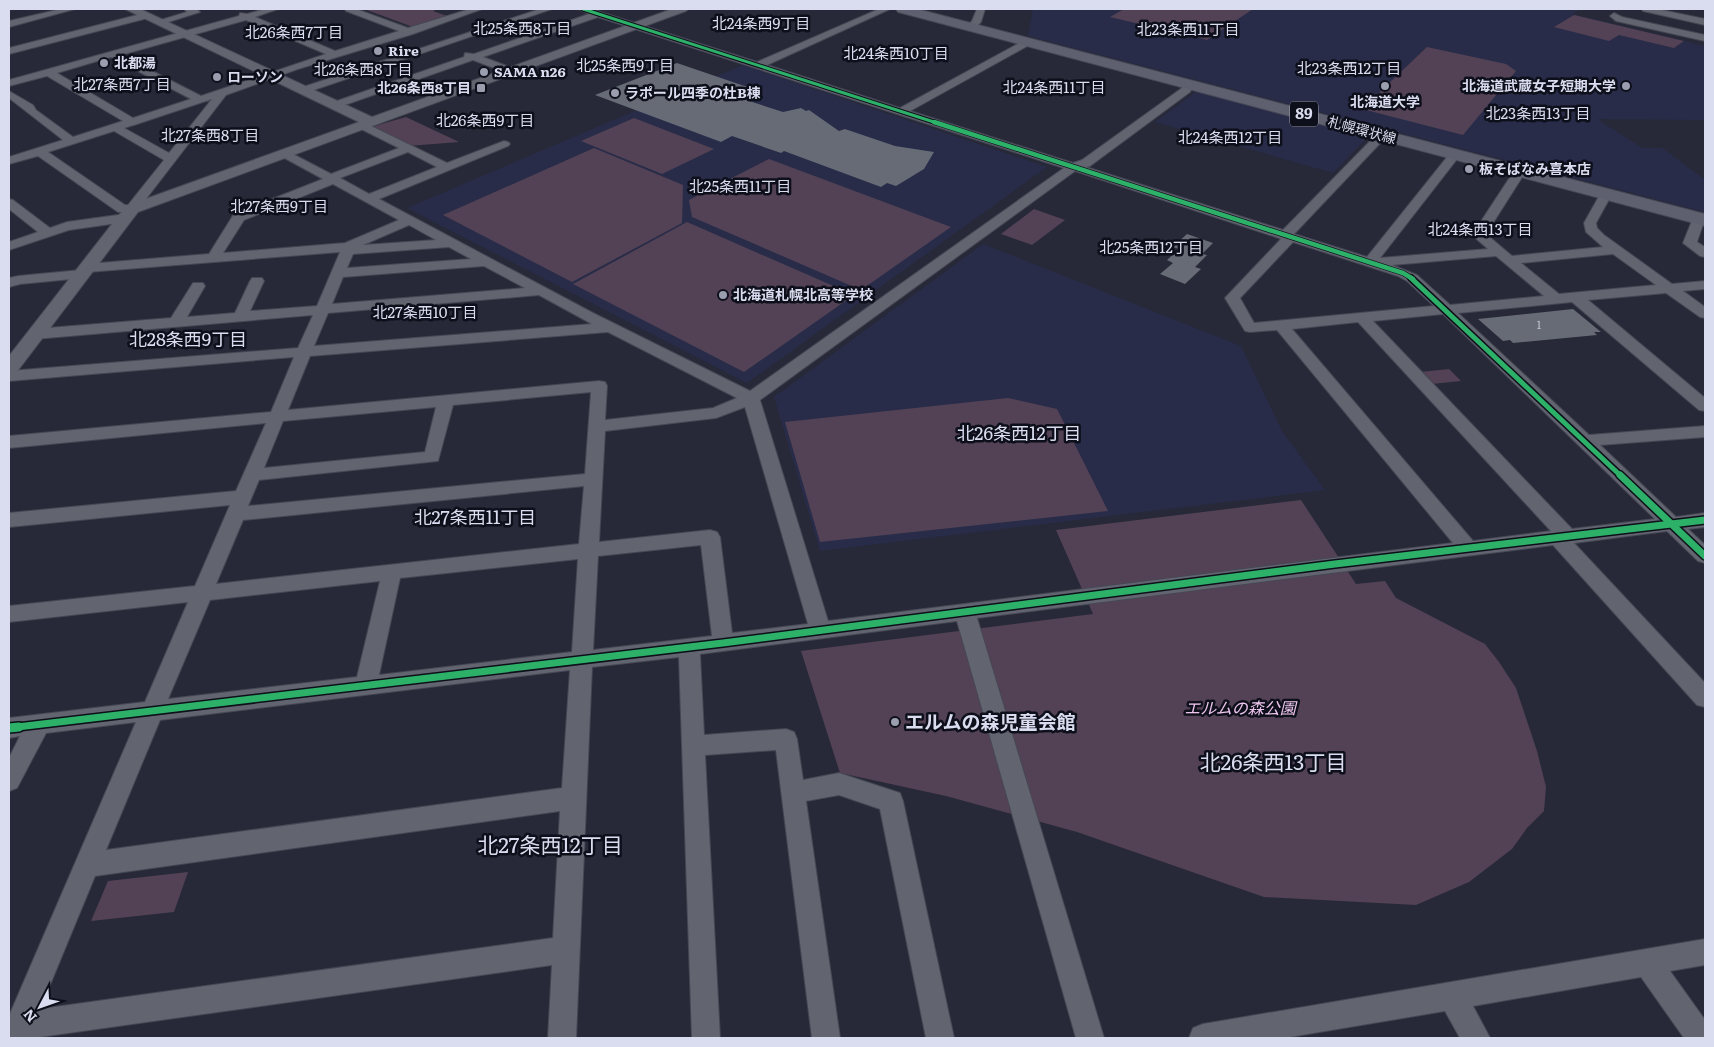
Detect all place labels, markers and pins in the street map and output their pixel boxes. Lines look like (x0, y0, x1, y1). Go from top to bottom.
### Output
place label: Rire (388, 40, 419, 60)
marker: Rire (372, 45, 384, 57)
place label: 北都湯 (114, 52, 156, 72)
marker: 北都湯 (98, 57, 110, 69)
place label: SAMA n26 (494, 61, 566, 81)
place label: ローソン (227, 66, 283, 86)
marker: SAMA n26 (478, 66, 490, 78)
marker: ローソン (211, 71, 223, 83)
place label: 北海道武蔵女子短期大学 (1462, 75, 1616, 95)
place label: 北26条西8丁目 (377, 77, 471, 97)
marker: 北海道大学 (1379, 80, 1391, 92)
marker: 北海道武蔵女子短期大学 (1620, 80, 1632, 92)
marker: 北26条西8丁目 (475, 82, 487, 94)
place label: ラポール四季の杜B棟 (625, 82, 761, 102)
marker: ラポール四季の杜B棟 (609, 87, 621, 99)
place label: 北海道大学 (1350, 91, 1420, 111)
place label: 板そばなみ喜本店 (1479, 158, 1591, 178)
marker: 板そばなみ喜本店 (1463, 163, 1475, 175)
place label: 北海道札幌北高等学校 (733, 284, 873, 304)
marker: 北海道札幌北高等学校 (717, 289, 729, 301)
place label: エルムの森児童会館 (905, 707, 1076, 735)
marker: エルムの森児童会館 (889, 716, 901, 728)

